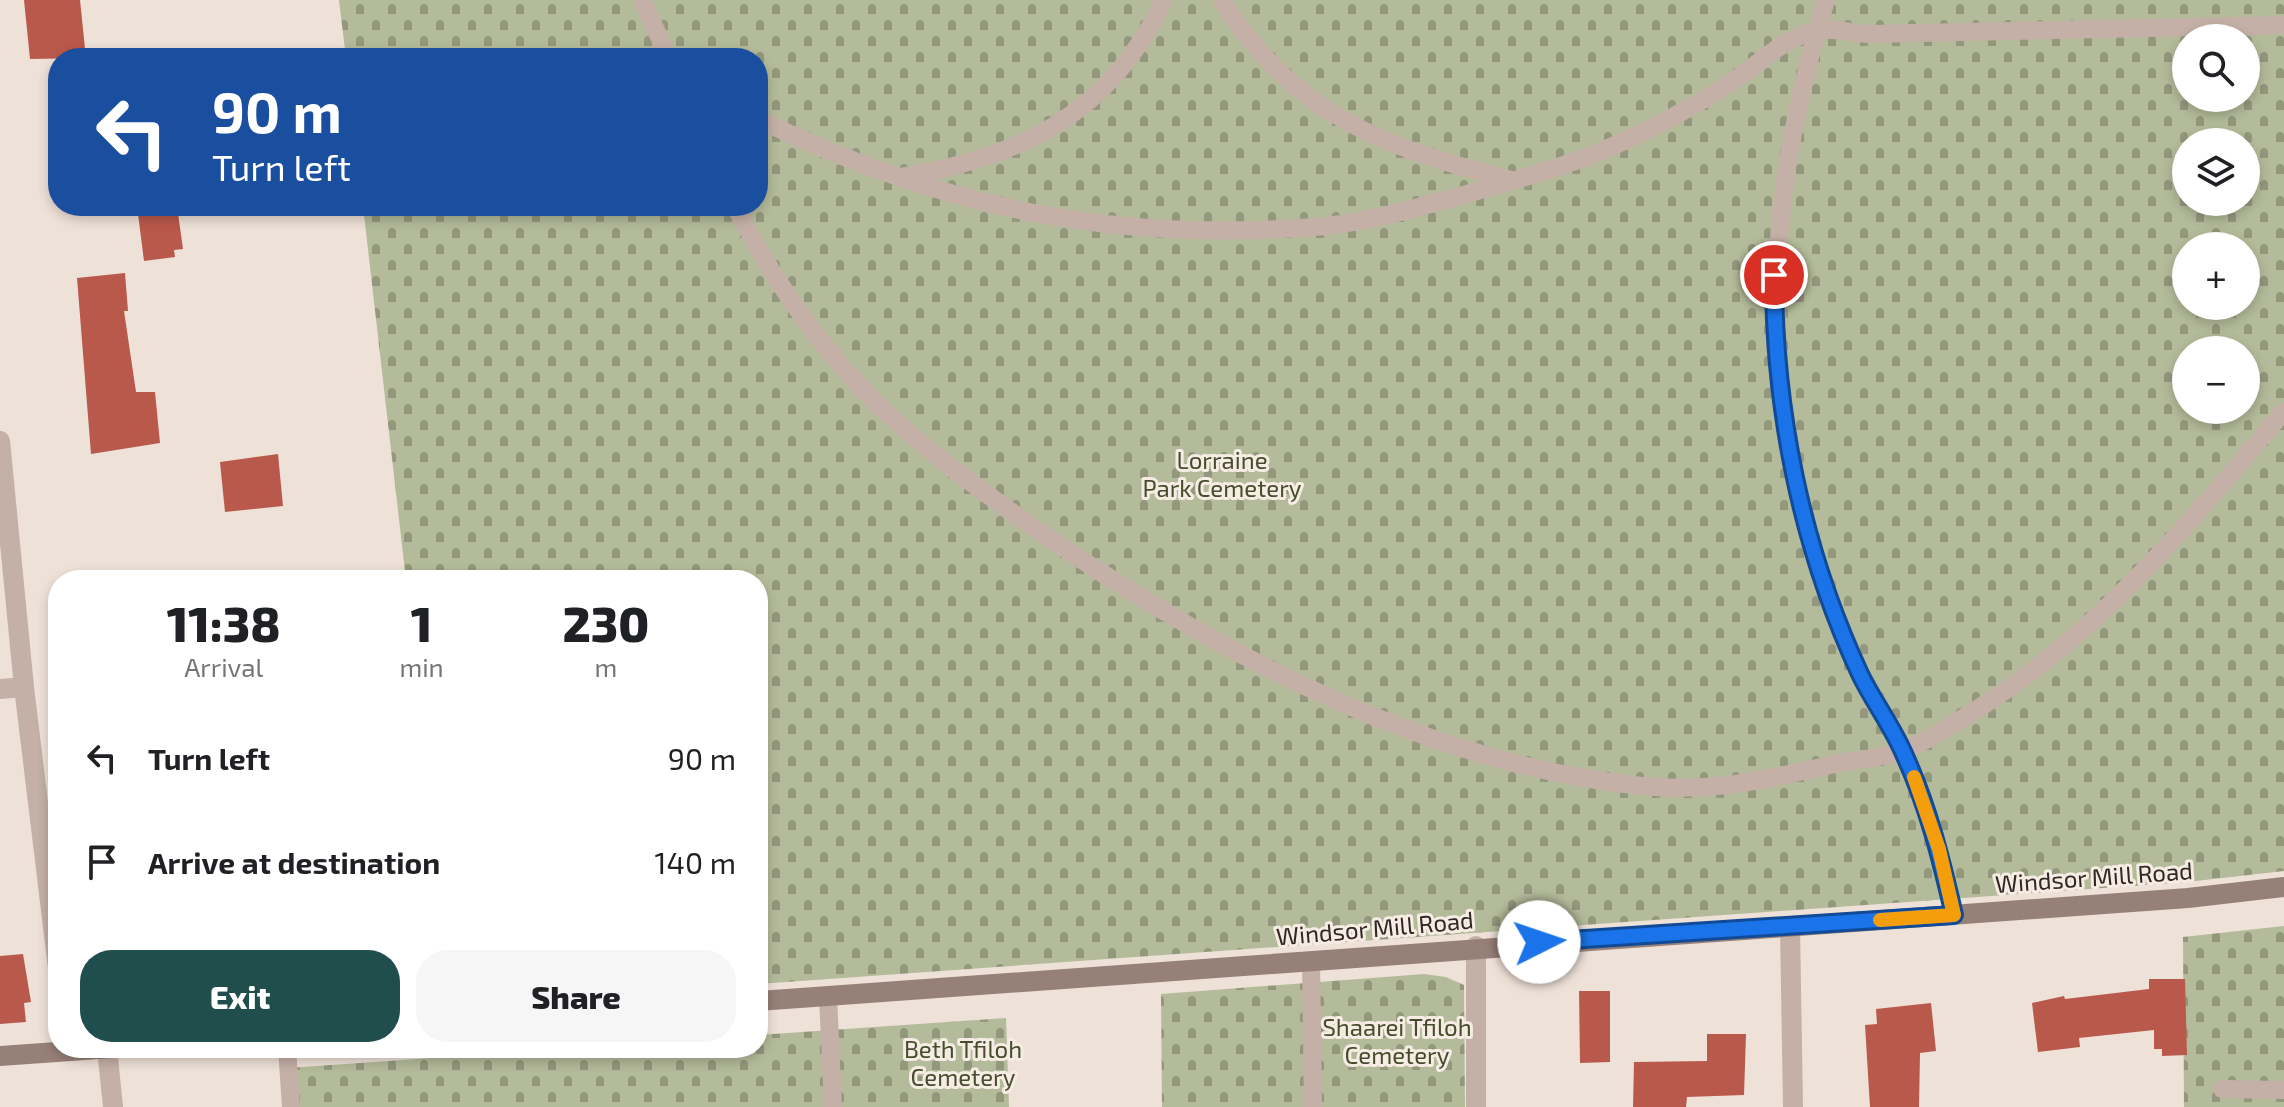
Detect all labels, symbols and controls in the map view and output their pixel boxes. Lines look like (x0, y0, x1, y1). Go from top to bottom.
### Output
map controls (2172, 24, 2260, 424)
button: search (2172, 24, 2260, 112)
text: 90 m (212, 77, 342, 144)
icon: left (80, 80, 184, 184)
button: layers (2172, 128, 2260, 216)
text: Turn left (212, 145, 351, 188)
button: + (2172, 232, 2260, 320)
pin (1740, 241, 1808, 309)
icon: arrive (1752, 253, 1796, 297)
button: − (2172, 336, 2260, 424)
park label: Lorraine Park Cemetery (1142, 445, 1302, 502)
text: 11:38 (167, 594, 281, 652)
text: 1 (411, 594, 432, 652)
text: 230 (562, 594, 649, 652)
text: Arrival (184, 651, 263, 682)
text: min (399, 651, 444, 682)
text: m (594, 651, 617, 682)
icon: left (80, 736, 124, 780)
text: Turn left (148, 740, 270, 776)
text: 90 m (668, 740, 736, 776)
icon: arrive (80, 840, 124, 884)
text: Arrive at destination (148, 844, 440, 880)
text: 140 m (655, 844, 736, 880)
street label: Windsor Mill Road (1994, 855, 2194, 898)
position arrow (1497, 900, 1581, 984)
street label: Windsor Mill Road (1275, 904, 1475, 951)
button: Exit (80, 950, 400, 1042)
button: Share (416, 950, 736, 1042)
park label: Shaarei Tfiloh Cemetery (1322, 1012, 1472, 1069)
park label: Beth Tfiloh Cemetery (904, 1034, 1022, 1091)

